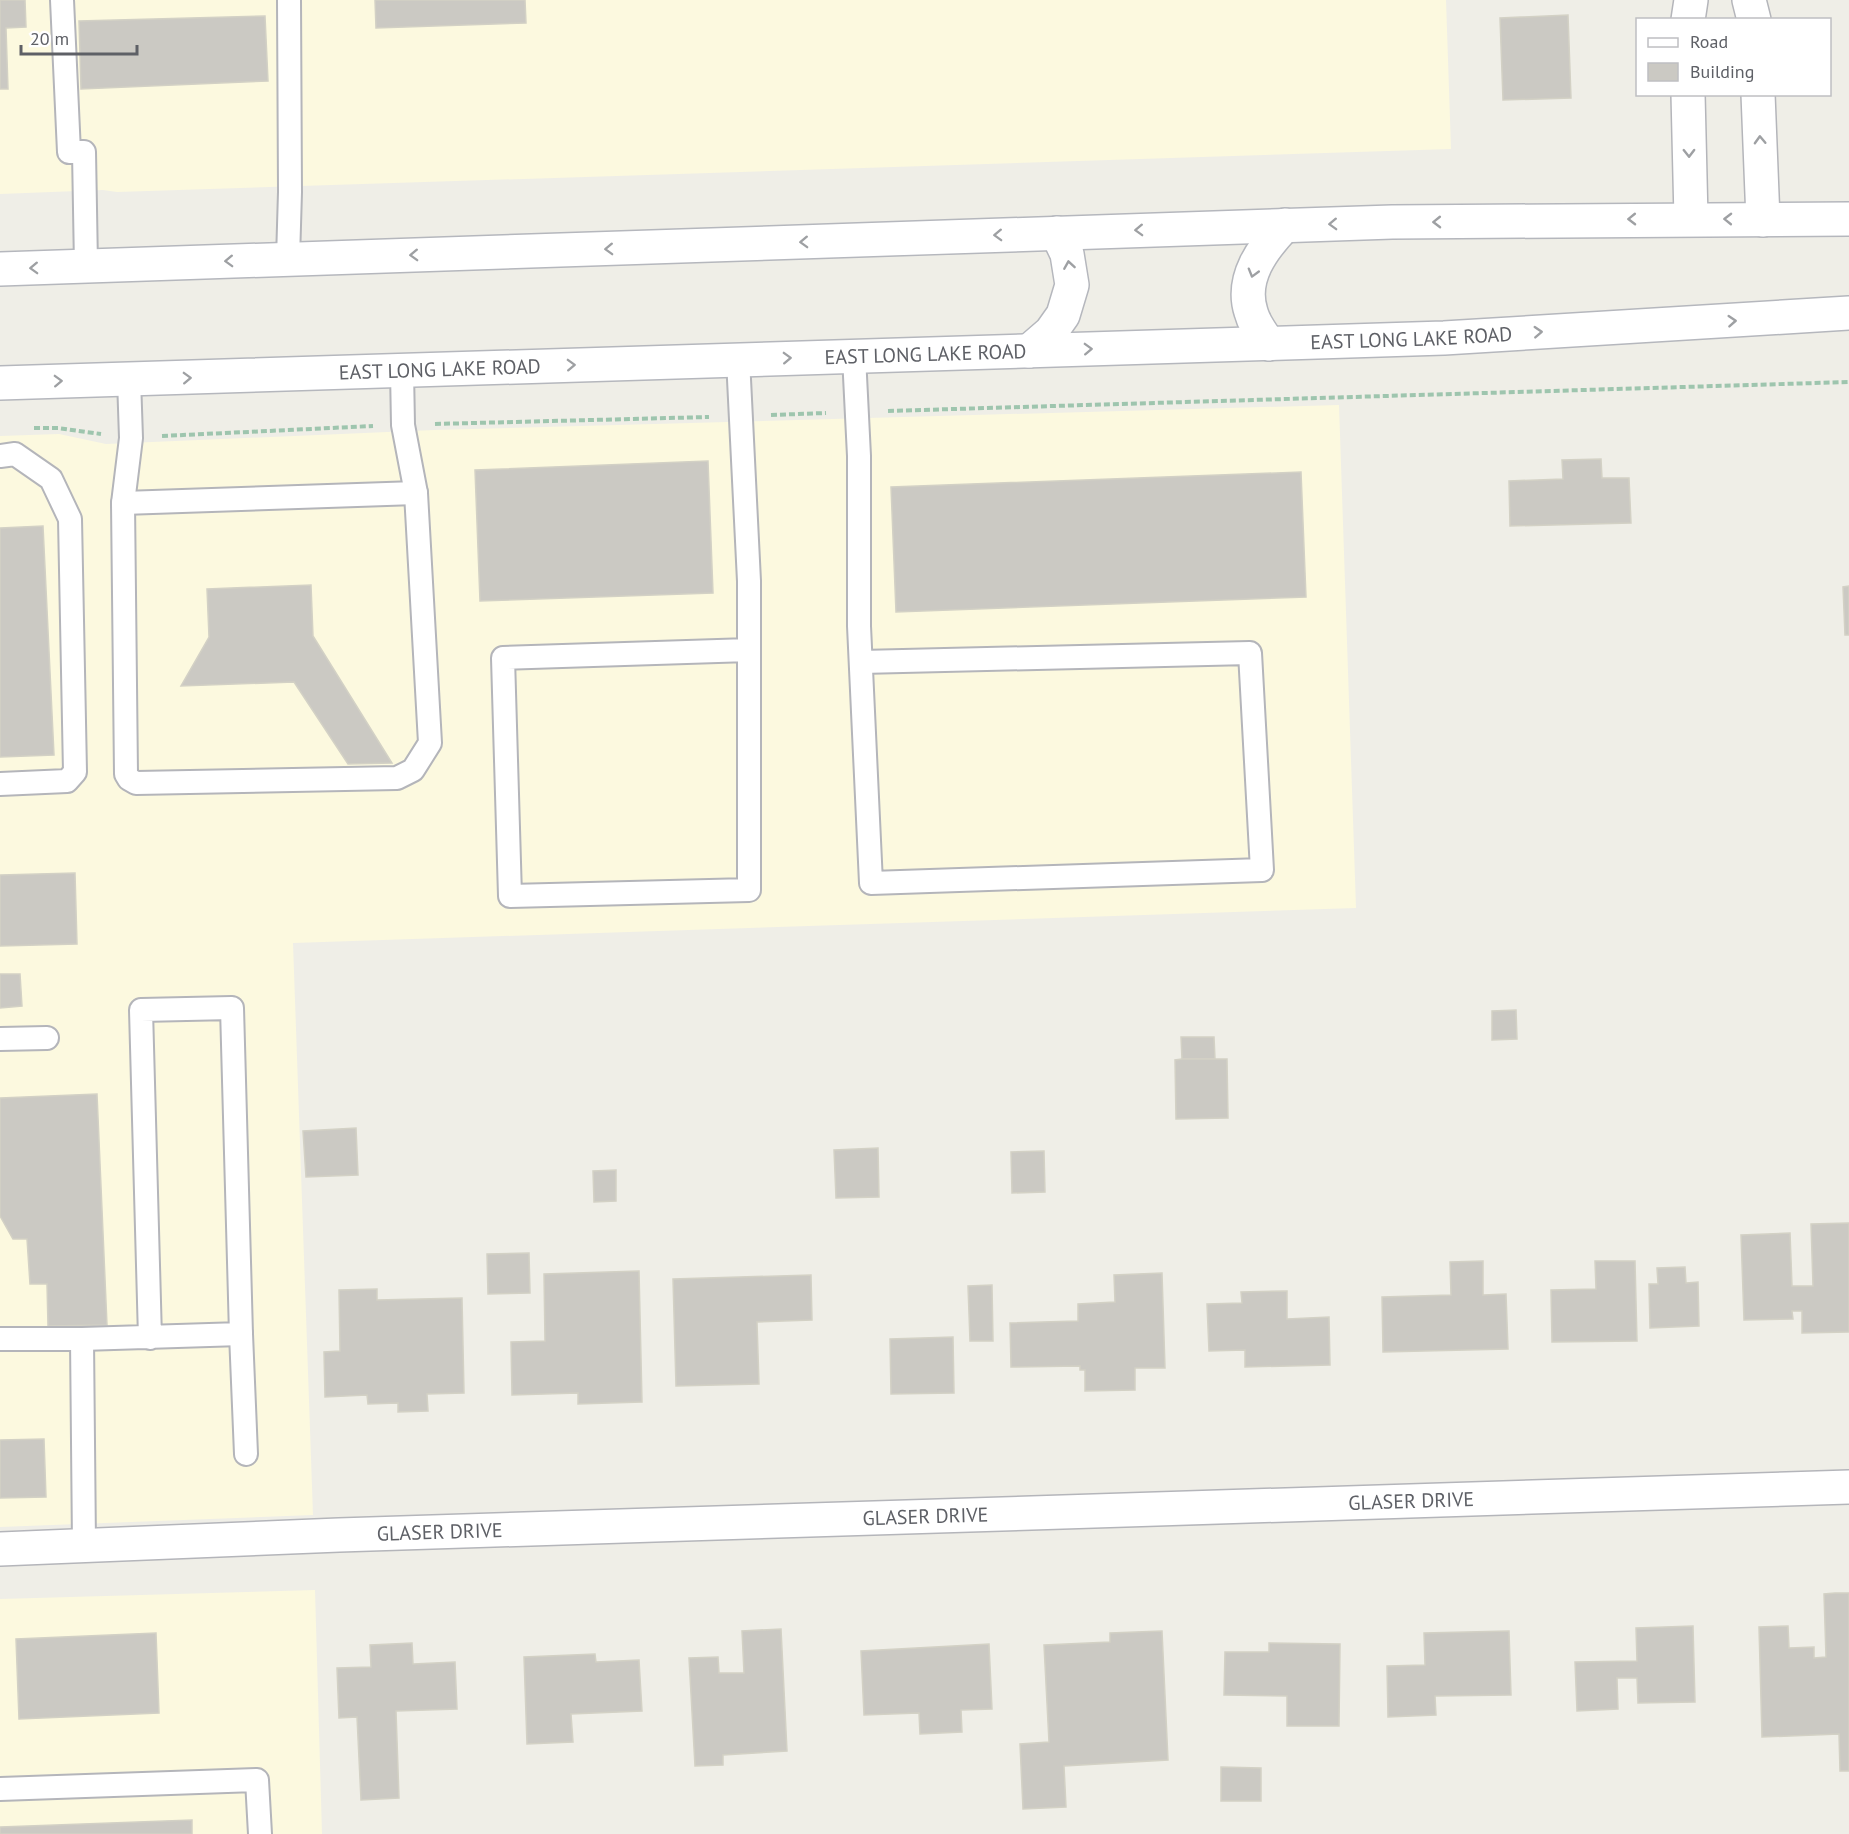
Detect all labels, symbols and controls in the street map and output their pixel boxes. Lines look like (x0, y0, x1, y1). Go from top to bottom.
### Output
scale bar (21, 18, 136, 56)
legend (1636, 18, 1831, 96)
text: 20 m (30, 27, 69, 50)
text: Road (1690, 30, 1728, 53)
text: Building (1690, 60, 1754, 83)
one-way arrow (1753, 136, 1766, 145)
one-way arrow (1683, 148, 1696, 157)
one-way arrow (1628, 213, 1637, 226)
one-way arrow (1723, 213, 1732, 225)
one-way arrow (1433, 215, 1442, 228)
one-way arrow (1329, 218, 1338, 230)
one-way arrow (1134, 224, 1143, 237)
one-way arrow (994, 229, 1003, 241)
one-way arrow (799, 235, 808, 248)
one-way arrow (604, 242, 613, 255)
one-way arrow (409, 249, 418, 262)
one-way arrow (225, 254, 234, 267)
one-way arrow (30, 261, 39, 274)
one-way arrow (1063, 261, 1075, 270)
one-way arrow (1248, 267, 1260, 278)
one-way arrow (1728, 314, 1737, 327)
street label: EAST LONG LAKE ROAD (1310, 321, 1513, 355)
one-way arrow (1533, 326, 1542, 339)
street label: EAST LONG LAKE ROAD (824, 338, 1027, 370)
one-way arrow (1083, 343, 1092, 356)
one-way arrow (783, 352, 792, 364)
street label: EAST LONG LAKE ROAD (338, 353, 541, 385)
one-way arrow (567, 359, 576, 372)
one-way arrow (183, 371, 192, 384)
one-way arrow (54, 375, 63, 388)
street label: GLASER DRIVE (1348, 1486, 1475, 1516)
street label: GLASER DRIVE (862, 1501, 989, 1531)
street label: GLASER DRIVE (376, 1517, 503, 1547)

